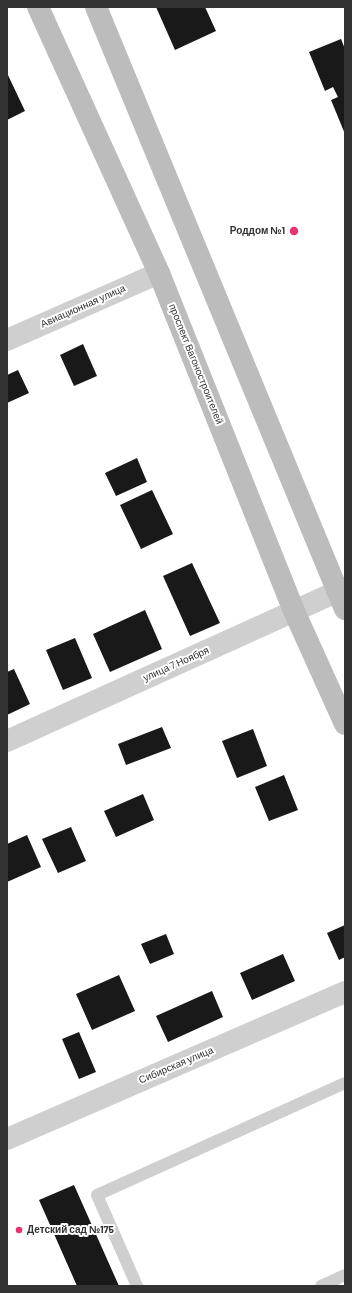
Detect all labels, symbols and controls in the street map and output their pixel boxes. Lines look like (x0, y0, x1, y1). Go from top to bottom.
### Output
place label: Роддом №1 (230, 225, 285, 237)
marker: Роддом №1 (288, 225, 300, 237)
street label: Авиационная улица (39, 282, 127, 330)
street label: проспект Вагоностроителей (166, 302, 226, 426)
street label: улица 7 Ноября (141, 644, 211, 684)
street label: Сибирская улица (137, 1044, 215, 1086)
place label: Детский сад №175 (27, 1224, 114, 1236)
marker: Детский сад №175 (14, 1225, 24, 1235)

